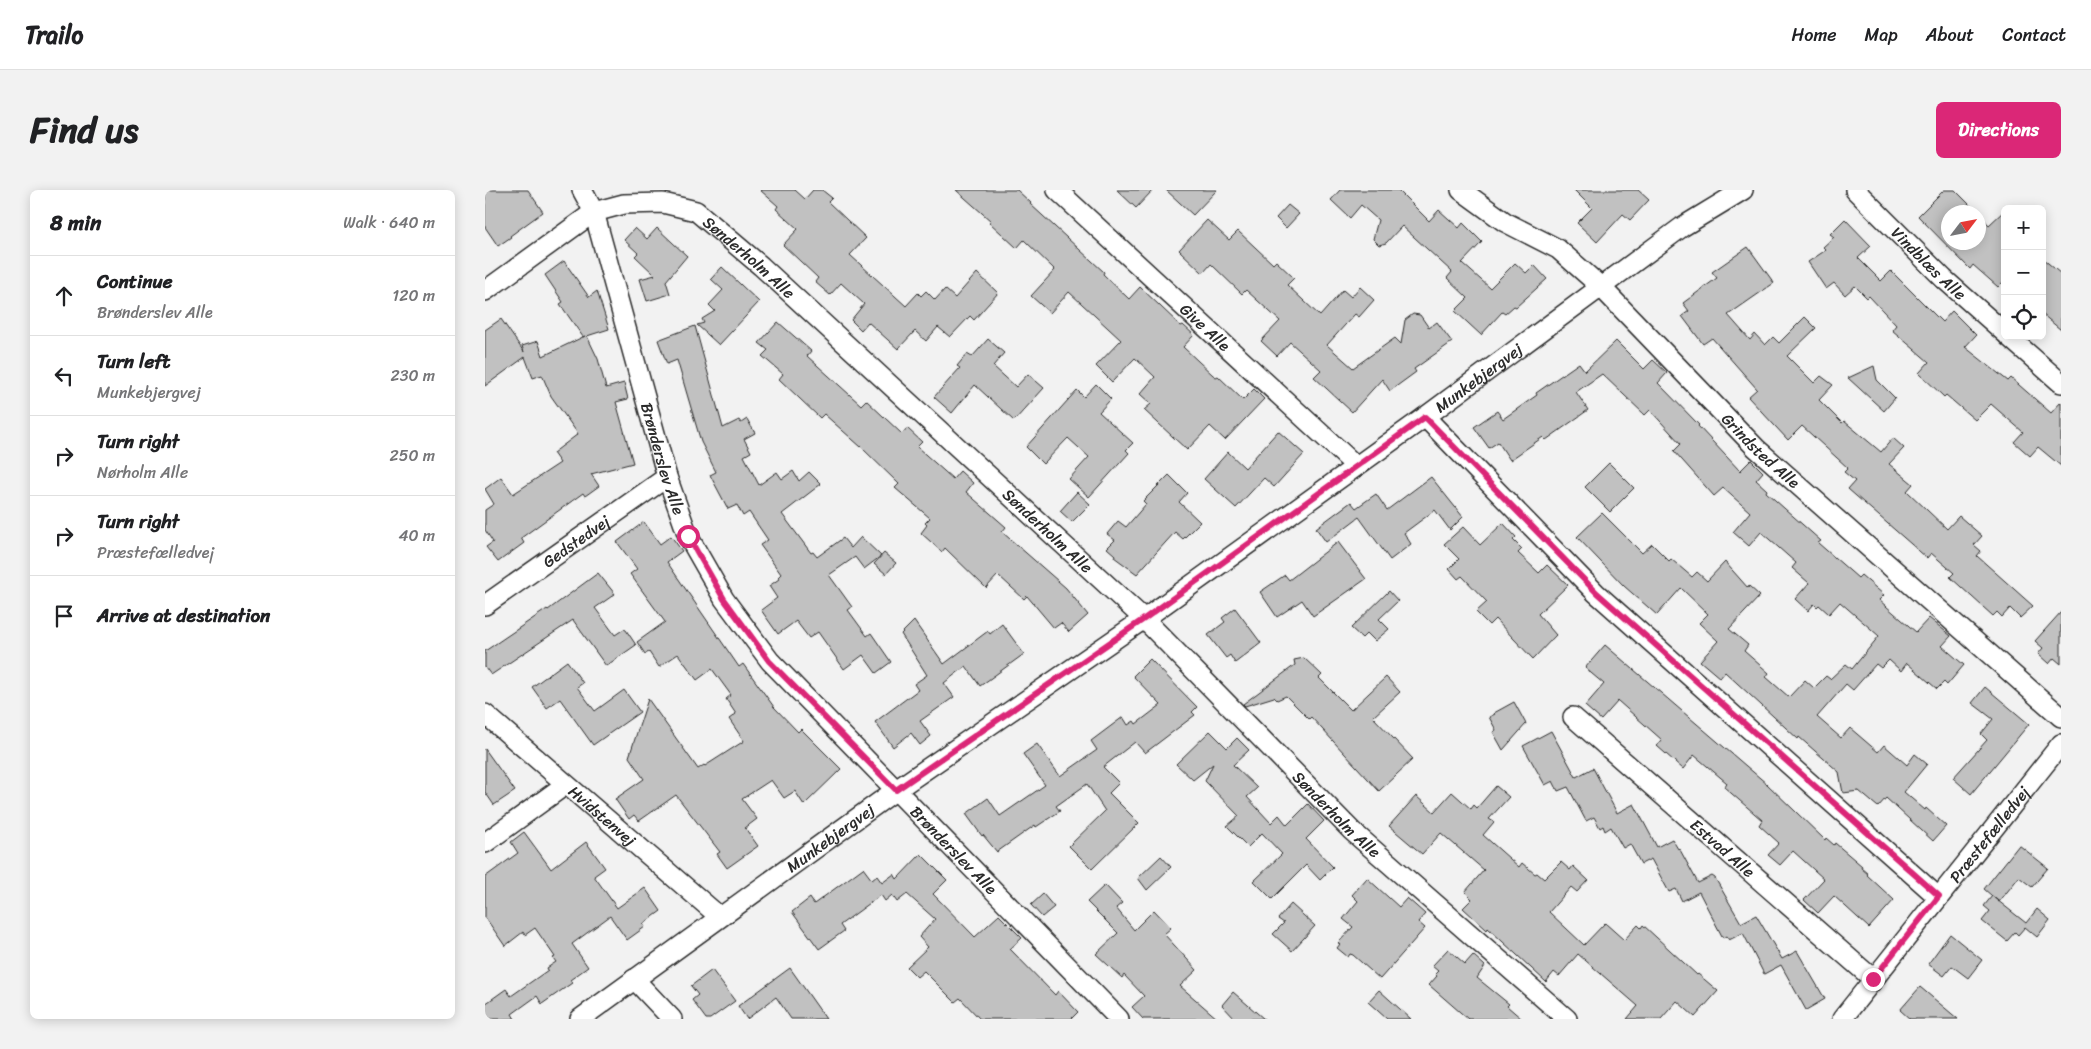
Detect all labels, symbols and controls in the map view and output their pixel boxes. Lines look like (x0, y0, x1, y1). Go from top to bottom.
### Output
text: Trailo (25, 14, 83, 56)
text: Home (1792, 19, 1837, 51)
text: Map (1865, 19, 1898, 51)
text: About (1926, 19, 1974, 51)
text: Contact (2002, 19, 2066, 51)
text: Find us (30, 99, 138, 161)
button: Directions (1936, 102, 2061, 158)
text: 8 min (50, 204, 101, 242)
north arrow (1941, 205, 1986, 250)
map controls (2001, 205, 2046, 340)
button: + (2001, 205, 2046, 250)
text: Walk · 640 m (343, 208, 435, 237)
street label: Sønderholm Alle (696, 208, 802, 306)
street label: Vindblæs Alle (1884, 219, 1973, 307)
button: − (2001, 250, 2046, 295)
text: Continue (97, 265, 173, 298)
text: 120 m (392, 281, 435, 310)
icon: ahead (50, 282, 78, 310)
street label: Give Alle (1173, 295, 1238, 359)
button: locate (2001, 295, 2046, 340)
text: Brønderslev Alle (97, 298, 213, 327)
street label: Munkebjergvej (1428, 334, 1530, 420)
text: Turn left (97, 345, 170, 378)
text: 230 m (390, 361, 435, 390)
icon: left (50, 362, 78, 390)
text: Munkebjergvej (97, 378, 201, 407)
street label: Brønderslev Alle (633, 399, 694, 519)
street label: Grindsted Alle (1714, 405, 1807, 496)
text: Turn right (97, 425, 179, 458)
text: 250 m (389, 441, 435, 470)
icon: right (50, 442, 78, 470)
text: Nørholm Alle (97, 458, 188, 487)
street label: Sønderholm Alle (996, 481, 1100, 580)
text: Turn right (97, 505, 179, 538)
street label: Gedstedvej (536, 506, 617, 575)
text: 40 m (398, 521, 435, 550)
icon: right (50, 522, 78, 550)
route start (677, 525, 700, 548)
text: Præstefælledvej (97, 538, 214, 567)
text: Arrive at destination (97, 599, 270, 632)
icon: arrive (50, 602, 78, 630)
street label: Sønderholm Alle (1285, 763, 1388, 865)
street label: Hvidstenvej (562, 777, 644, 854)
street label: Præstefælledvej (1941, 778, 2038, 889)
street label: Munkebjergvej (780, 795, 881, 880)
street label: Brønderslev Alle (903, 798, 1005, 902)
street label: Estvad Alle (1684, 811, 1762, 885)
route end (1862, 968, 1885, 991)

